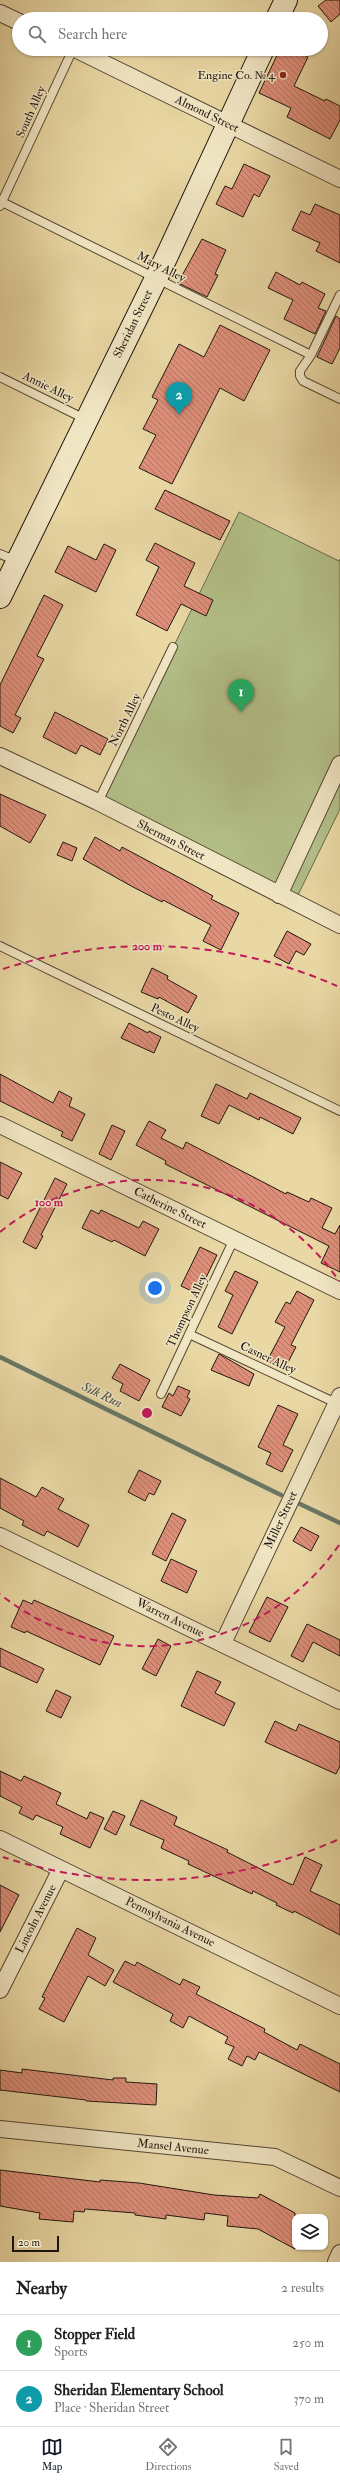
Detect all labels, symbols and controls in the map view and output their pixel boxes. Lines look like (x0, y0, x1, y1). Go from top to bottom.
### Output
search box (12, 12, 328, 56)
icon: search (26, 23, 48, 45)
text: Search here (58, 25, 127, 44)
place label: Engine Co. № 4 (197, 68, 276, 83)
marker: Engine Co. № 4 (278, 70, 288, 80)
street label: South Alley (13, 83, 49, 140)
street label: Almond Street (172, 92, 242, 136)
street label: Mary Alley (134, 248, 189, 286)
street label: Sheridan Street (110, 287, 156, 361)
street label: Annie Alley (19, 368, 77, 406)
pin: 2 (166, 382, 192, 415)
pin: 1 (228, 679, 254, 712)
street label: North Alley (106, 690, 145, 749)
street label: Sherman Street (134, 816, 208, 864)
text: 200 m (132, 939, 163, 954)
street label: Pesto Alley (148, 1000, 202, 1036)
street label: Catherine Street (131, 1184, 209, 1232)
text: 100 m (35, 1195, 64, 1210)
street label: Thompson Alley (164, 1271, 211, 1350)
your location (145, 1278, 165, 1298)
street label: Casner Alley (238, 1339, 299, 1378)
water label: Silk Run (78, 1378, 125, 1412)
centre of rings (140, 1406, 154, 1420)
street label: Miller Street (261, 1489, 301, 1551)
street label: Warren Avenue (133, 1595, 206, 1641)
street label: Lincoln Avenue (12, 1882, 60, 1956)
street label: Pennsylvania Avenue (123, 1894, 217, 1950)
street label: Mansel Avenue (136, 2136, 210, 2158)
map controls (292, 2214, 328, 2250)
button: layers (292, 2214, 328, 2250)
scale bar (12, 2234, 59, 2253)
text: 20 m (18, 2236, 40, 2249)
text: Nearby (16, 2278, 67, 2299)
text: 2 results (281, 2280, 324, 2296)
text: Stopper Field (54, 2325, 135, 2344)
text: 1 (27, 2335, 31, 2351)
text: 250 m (292, 2335, 324, 2351)
text: Sports (54, 2344, 88, 2360)
text: Sheridan Elementary School (54, 2381, 224, 2400)
text: 2 (26, 2391, 32, 2407)
text: 370 m (294, 2391, 324, 2407)
text: Place · Sheridan Street (54, 2400, 169, 2416)
tab: Map (41, 2436, 63, 2473)
tab: Directions (145, 2436, 192, 2473)
tab: Saved (274, 2436, 299, 2473)

